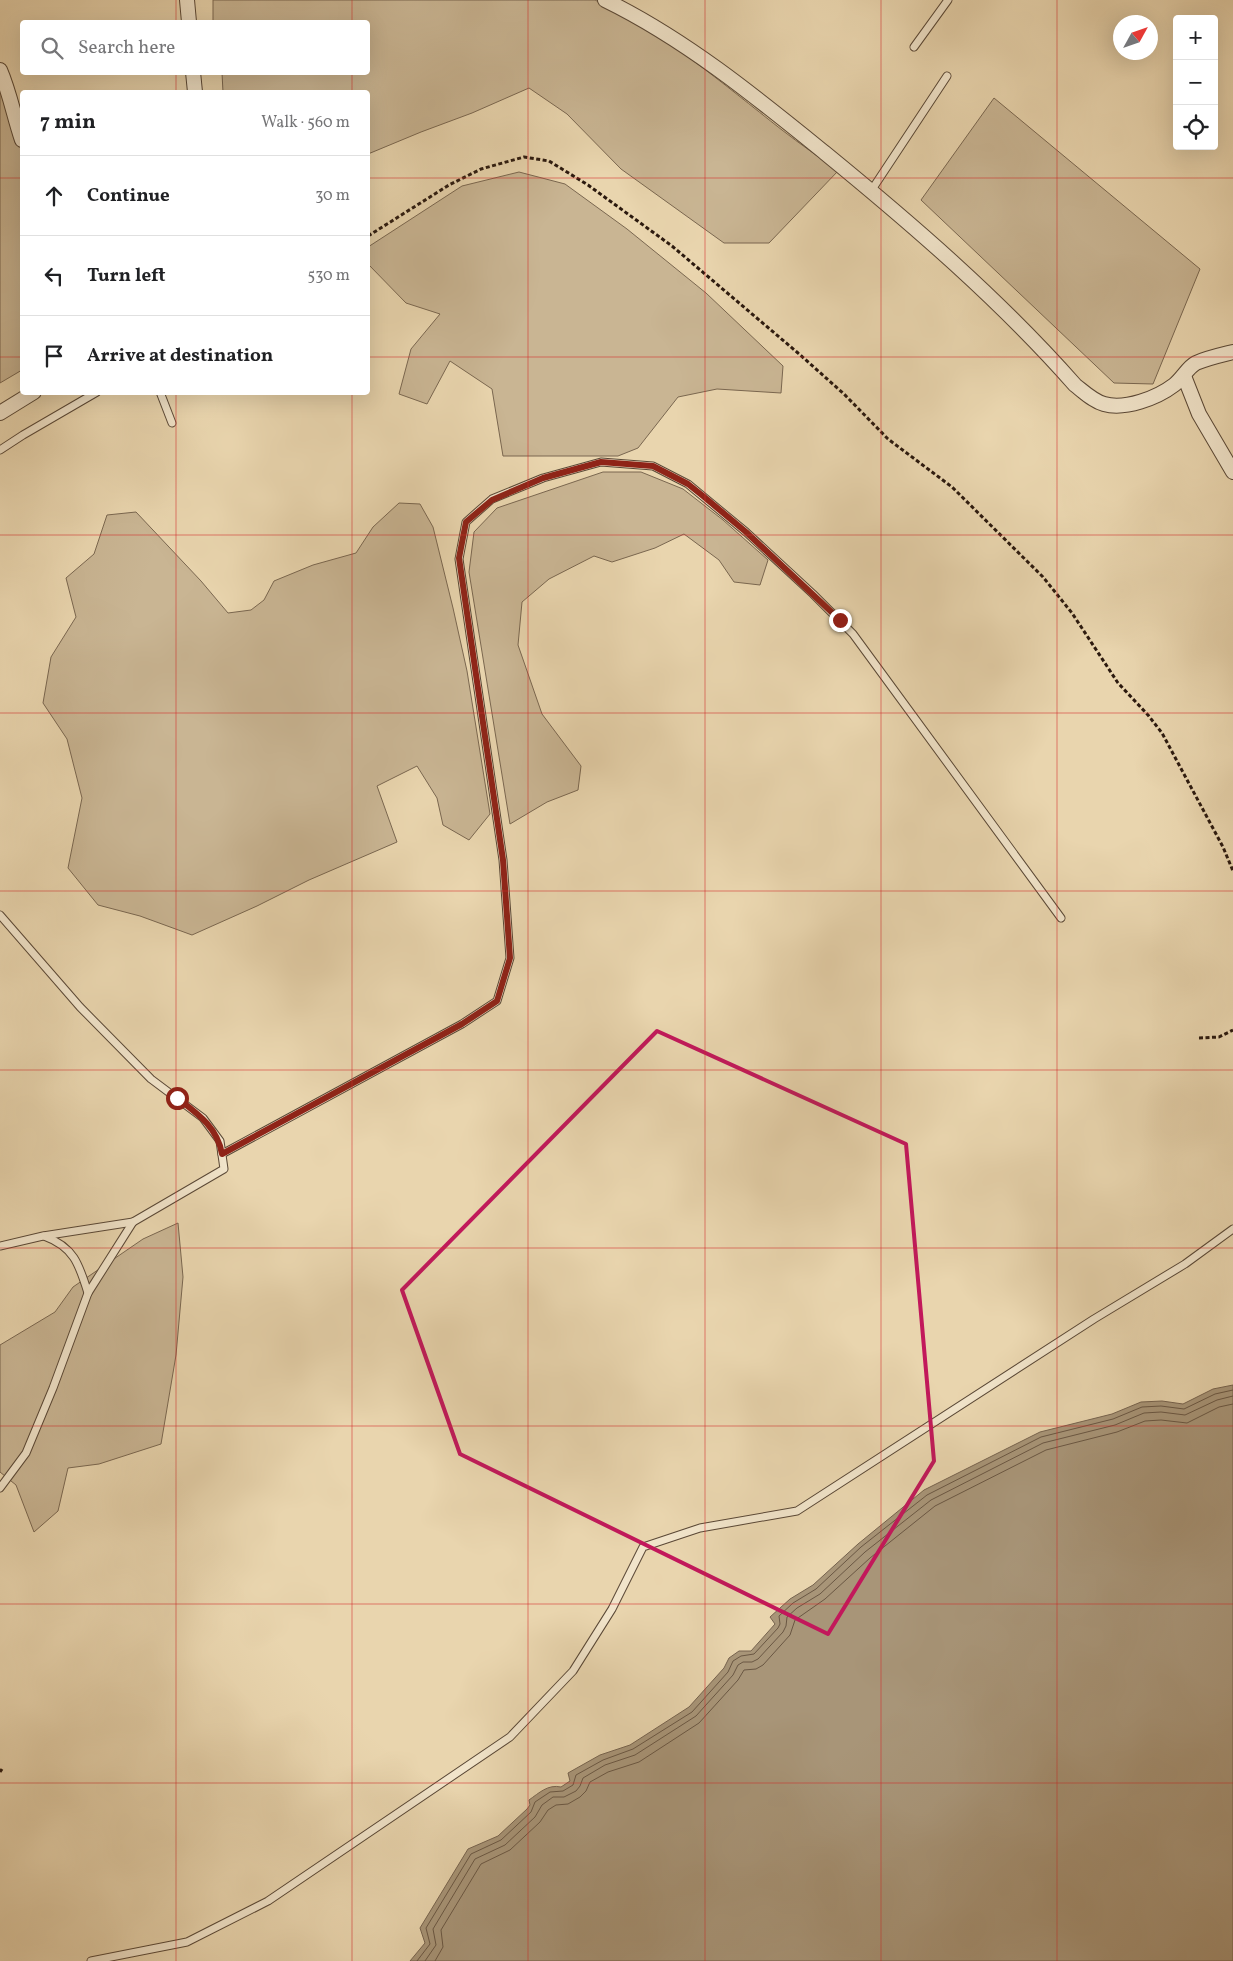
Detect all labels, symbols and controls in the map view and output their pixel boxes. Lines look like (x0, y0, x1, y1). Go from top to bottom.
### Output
north arrow (1113, 15, 1158, 60)
map controls (1173, 15, 1218, 150)
button: + (1173, 15, 1218, 60)
search box (20, 20, 370, 75)
icon: search (38, 34, 66, 62)
text: Search here (78, 35, 175, 61)
button: − (1173, 60, 1218, 105)
button: locate (1173, 105, 1218, 150)
text: 7 min (40, 108, 96, 137)
text: Walk · 560 m (261, 112, 350, 134)
icon: ahead (40, 182, 68, 210)
text: Continue (87, 183, 170, 209)
text: 30 m (315, 185, 350, 207)
icon: left (40, 262, 68, 290)
text: Turn left (87, 263, 166, 289)
text: 530 m (307, 265, 350, 287)
icon: arrive (40, 342, 68, 370)
text: Arrive at destination (87, 343, 273, 369)
route end (829, 609, 852, 632)
route start (166, 1087, 189, 1110)

